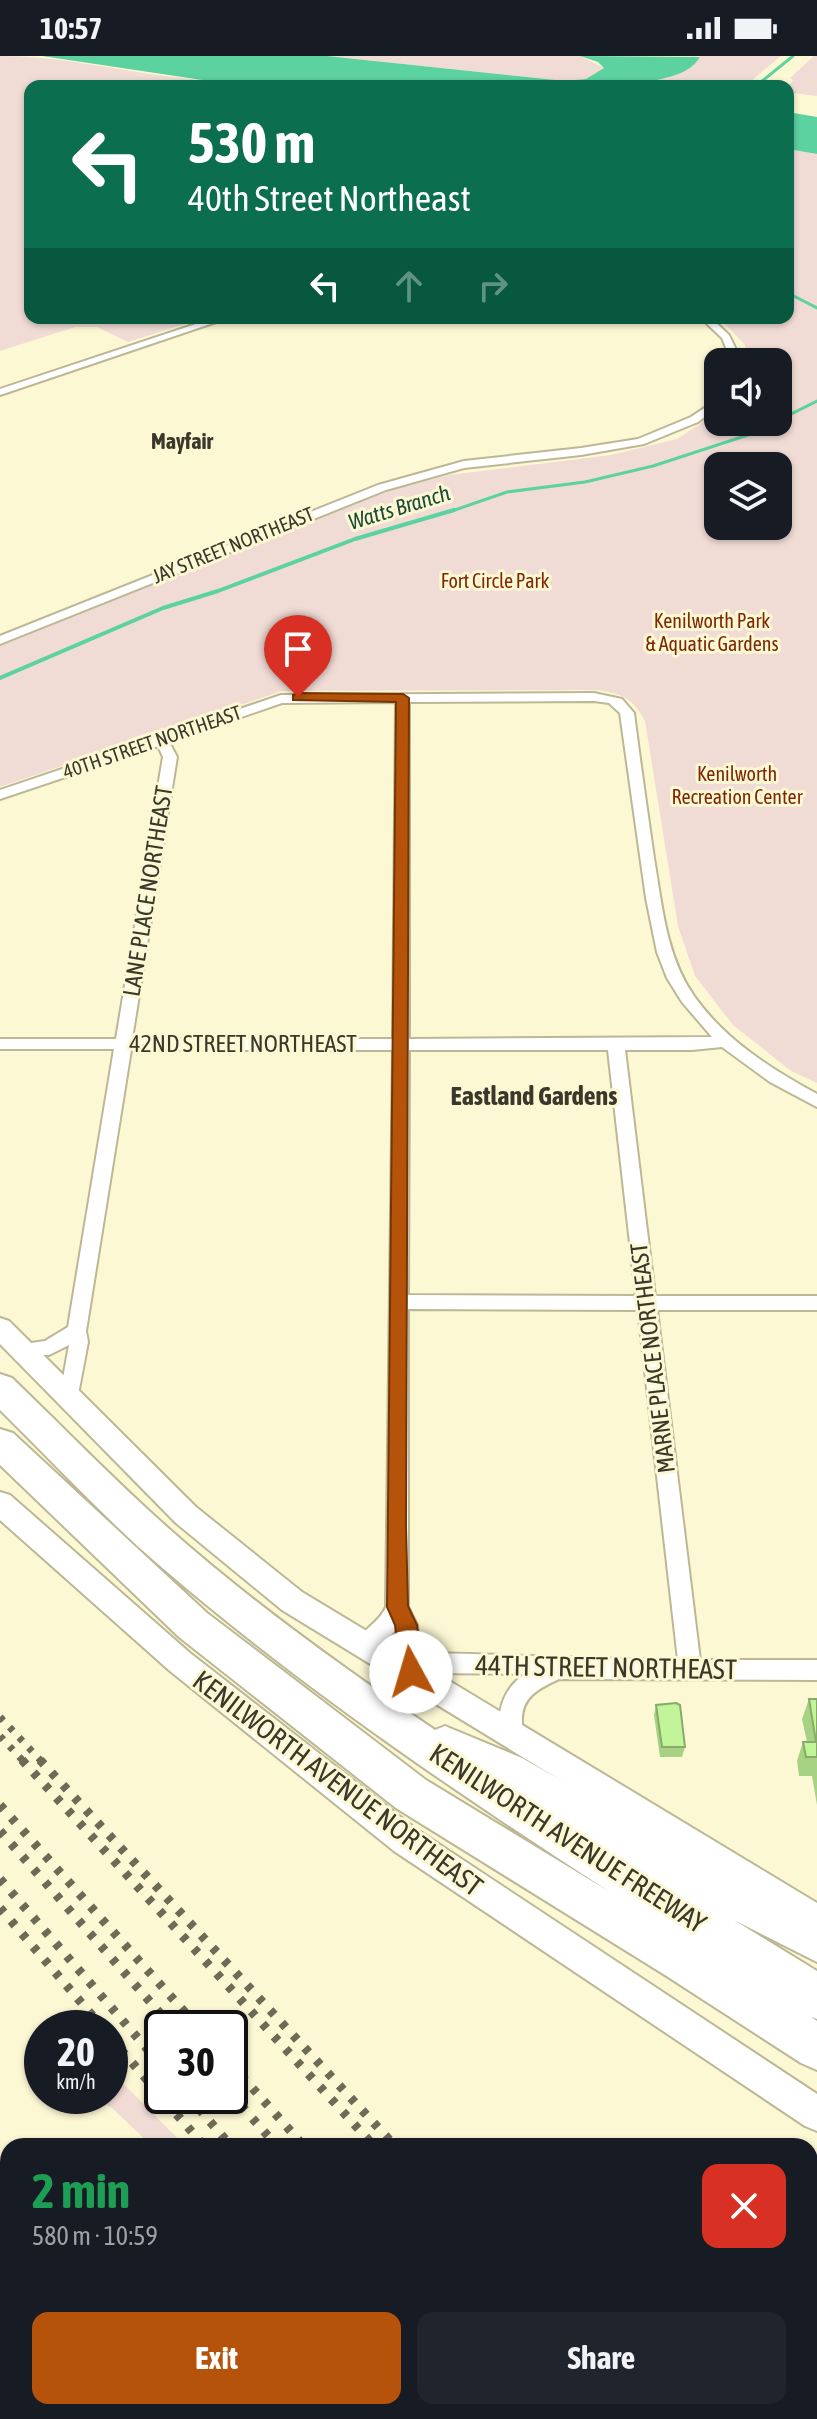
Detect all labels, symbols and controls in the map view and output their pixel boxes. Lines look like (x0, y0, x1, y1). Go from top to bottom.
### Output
text: 10:57 (40, 11, 102, 45)
text: 530 m (188, 111, 315, 175)
icon: left (56, 112, 160, 216)
text: 40th Street Northeast (188, 177, 471, 219)
icon: left (303, 264, 347, 308)
icon: ahead (387, 264, 431, 308)
icon: right (471, 264, 515, 308)
map controls (704, 348, 792, 540)
button: sound (704, 348, 792, 436)
district label: Mayfair (151, 428, 213, 454)
button: layers (704, 452, 792, 540)
water label: Watts Branch (345, 479, 453, 535)
street label: JAY STREET NORTHEAST (149, 502, 317, 587)
park label: Fort Circle Park (441, 569, 549, 592)
park label: Kenilworth Park & Aquatic Gardens (646, 609, 779, 655)
pin (264, 615, 332, 697)
icon: arrive (276, 627, 320, 671)
street label: 40TH STREET NORTHEAST (60, 700, 244, 783)
park label: Kenilworth Recreation Center (671, 762, 804, 808)
street label: LANE PLACE NORTHEAST (118, 783, 178, 998)
street label: 42ND STREET NORTHEAST (129, 1030, 357, 1057)
district label: Eastland Gardens (451, 1081, 617, 1111)
street label: MARNE PLACE NORTHEAST (625, 1241, 680, 1475)
position arrow (369, 1630, 453, 1714)
street label: 44TH STREET NORTHEAST (475, 1649, 737, 1685)
street label: KENILWORTH AVENUE NORTHEAST (187, 1664, 489, 1902)
street label: KENILWORTH AVENUE FREEWAY (424, 1737, 712, 1940)
speed limit sign: 30 (144, 2010, 248, 2114)
text: 20 (57, 2029, 95, 2074)
text: km/h (56, 2070, 96, 2093)
text: 2 min (32, 2163, 130, 2218)
button: close (702, 2164, 786, 2248)
text: 580 m · 10:59 (32, 2221, 158, 2251)
button: Exit (32, 2312, 401, 2404)
button: Share (417, 2312, 786, 2404)

